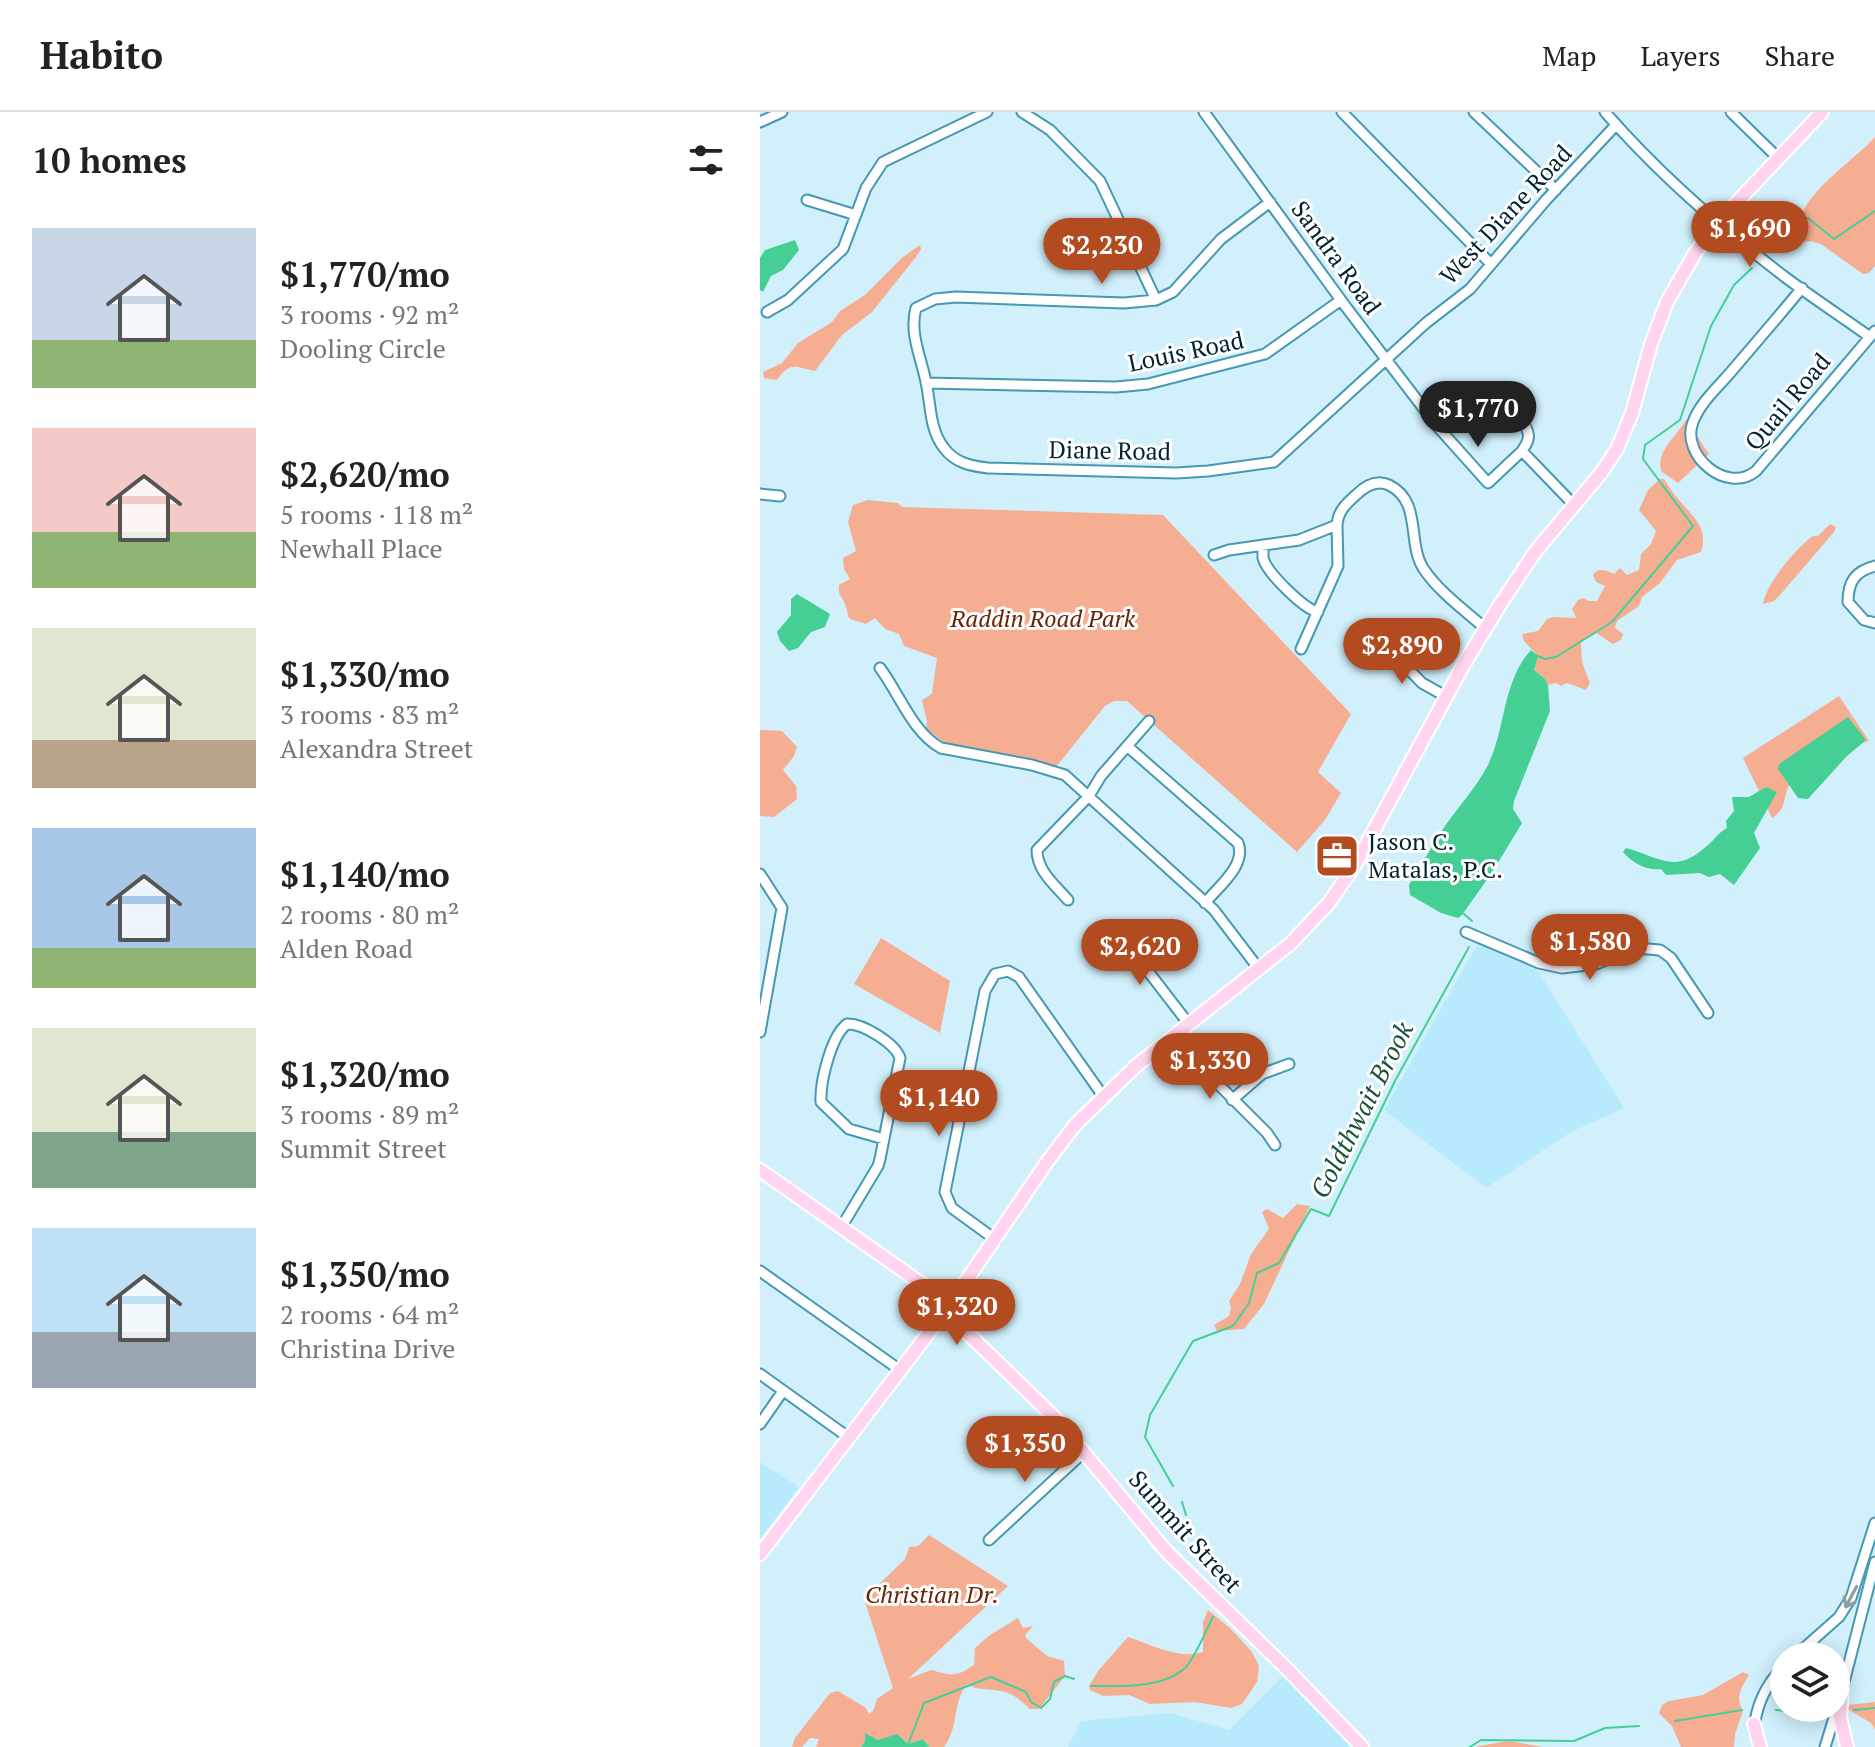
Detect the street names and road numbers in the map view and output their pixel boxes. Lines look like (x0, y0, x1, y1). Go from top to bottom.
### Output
street label: West Diane Road (1432, 138, 1578, 291)
street label: Sandra Road (1285, 194, 1389, 321)
street label: Louis Road (1125, 323, 1246, 379)
street label: Quail Road (1737, 346, 1837, 457)
street label: Diane Road (1049, 433, 1171, 467)
street label: Summit Street (1122, 1463, 1249, 1599)

